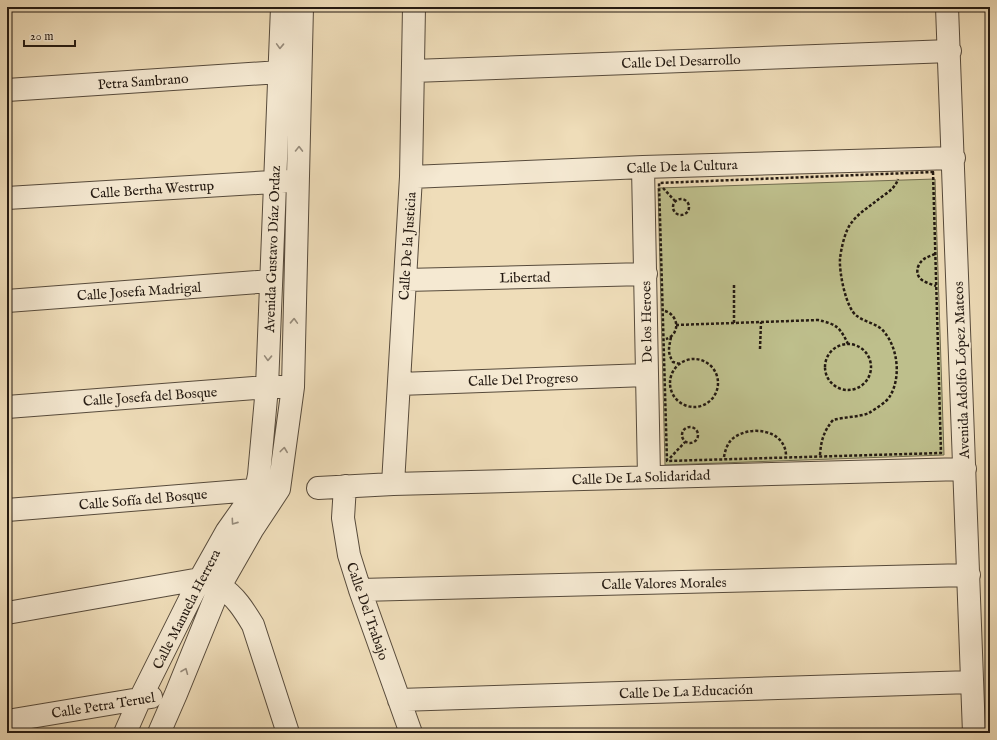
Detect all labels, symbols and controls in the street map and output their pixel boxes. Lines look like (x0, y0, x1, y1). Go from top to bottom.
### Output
scale bar (24, 22, 75, 48)
text: 20 m (30, 29, 53, 44)
one-way arrow (276, 43, 285, 49)
street label: Calle Del Desarrollo (621, 51, 741, 73)
street label: Petra Sambrano (97, 70, 190, 94)
one-way arrow (295, 146, 303, 152)
street label: Calle De la Cultura (626, 156, 739, 178)
street label: Avenida Gustavo Díaz Ordaz (261, 165, 285, 334)
street label: Calle Bertha Westrup (90, 177, 215, 203)
street label: Calle De la Justicia (395, 190, 421, 301)
street label: Libertad (499, 269, 551, 287)
street label: Calle Josefa Madrigal (76, 279, 202, 305)
street label: De los Heroes (637, 281, 657, 363)
street label: Avenida Adolfo López Mateos (950, 281, 974, 460)
one-way arrow (290, 318, 298, 324)
one-way arrow (264, 355, 272, 361)
street label: Calle Del Progreso (468, 369, 579, 391)
street label: Calle Josefa del Bosque (82, 383, 218, 411)
one-way arrow (279, 447, 288, 453)
street label: Calle De La Solidaridad (572, 467, 711, 489)
street label: Calle Sofía del Bosque (78, 485, 209, 515)
one-way arrow (232, 517, 239, 524)
street label: Calle Manuela Herrera (149, 545, 225, 673)
street label: Calle Del Trabajo (342, 560, 392, 663)
street label: Calle Valores Morales (601, 574, 727, 594)
one-way arrow (180, 668, 188, 676)
street label: Calle De La Educación (619, 681, 754, 703)
street label: Calle Petra Teruel (50, 689, 156, 723)

